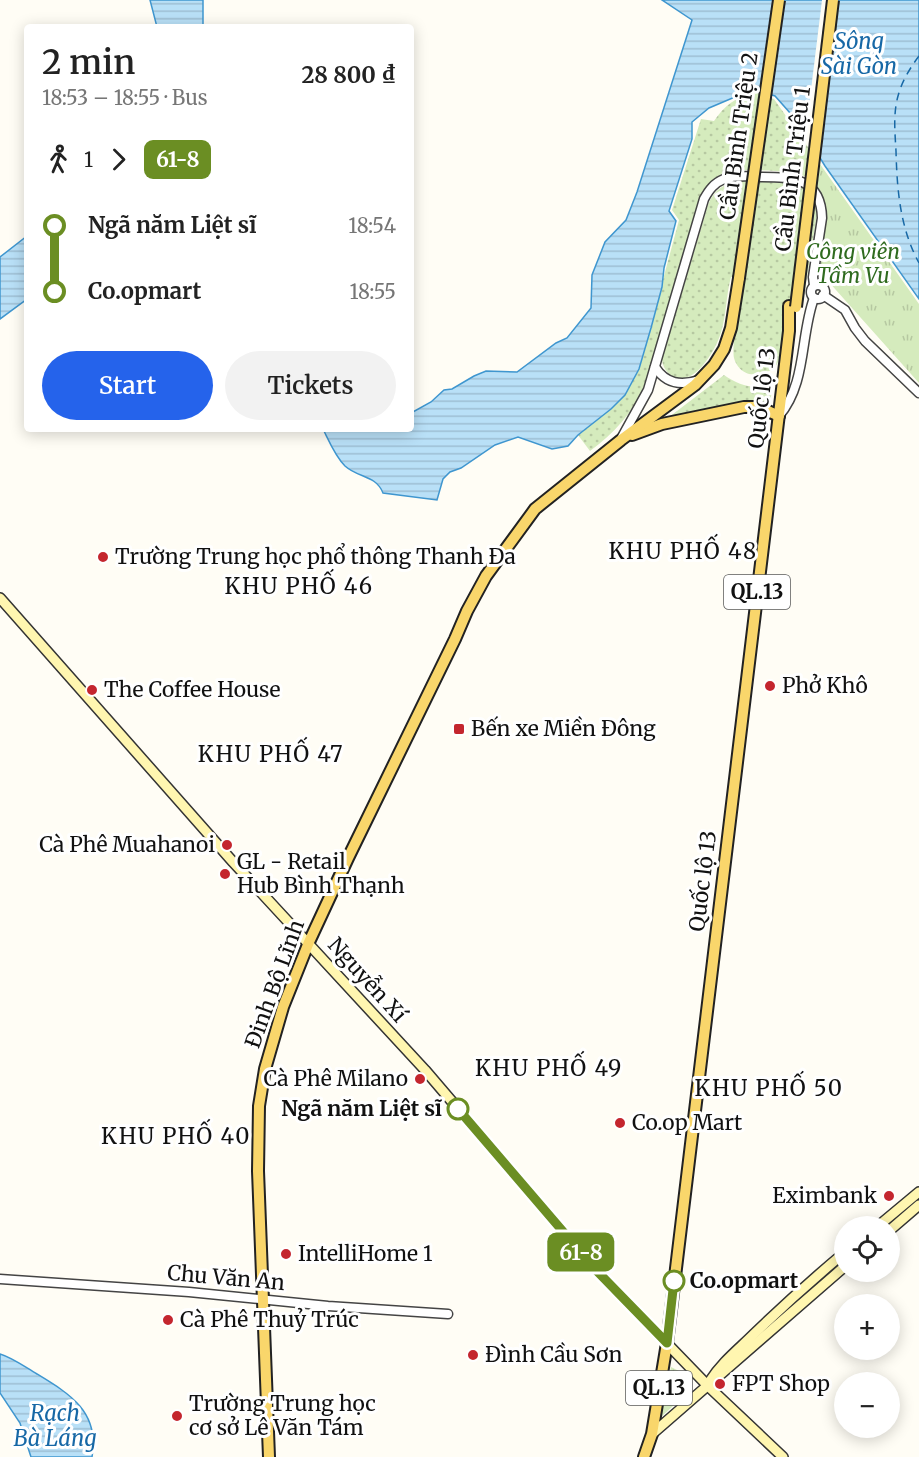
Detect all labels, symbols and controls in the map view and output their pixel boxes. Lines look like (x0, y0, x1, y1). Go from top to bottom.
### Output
water label: Sông Sài Gòn (821, 27, 897, 80)
text: 2 min (42, 42, 135, 83)
street label: Cầu Bình Triệu 2 (713, 50, 764, 221)
text: 28 800 ₫ (302, 61, 396, 89)
text: 18:53 – 18:55 · Bus (42, 85, 208, 110)
street label: Cầu Bình Triệu 1 (769, 85, 816, 253)
icon: walk (42, 143, 75, 176)
icon: forward (102, 143, 135, 176)
text: 61-8 (156, 146, 199, 173)
text: 1 (84, 147, 93, 172)
text: Ngã năm Liệt sĩ (88, 211, 256, 239)
text: 18:54 (348, 213, 396, 238)
park label: Công viên Tầm Vu (806, 238, 900, 289)
text: Co.opmart (88, 277, 201, 305)
text: 18:55 (350, 279, 396, 304)
street label: Quốc lộ 13 (742, 346, 781, 450)
button: Start (42, 351, 213, 420)
button: Tickets (225, 351, 396, 420)
district label: KHU PHỐ 48 (608, 533, 758, 565)
place label: Trường Trung học phổ thông Thanh Đa (115, 542, 516, 570)
marker: Trường Trung học phổ thông Thanh Đa (96, 550, 110, 564)
district label: KHU PHỐ 46 (224, 568, 374, 600)
road number: QL.13 (724, 575, 790, 609)
place label: Phở Khô (782, 672, 868, 699)
place label: The Coffee House (104, 676, 281, 703)
marker: Phở Khô (763, 679, 777, 693)
marker: The Coffee House (85, 683, 99, 697)
place label: Bến xe Miền Đông (471, 715, 656, 742)
marker: Bến xe Miền Đông (452, 722, 466, 736)
district label: KHU PHỐ 47 (198, 736, 344, 768)
street label: Quốc lộ 13 (683, 829, 722, 933)
place label: Cà Phê Muahanoi (39, 831, 215, 858)
marker: Cà Phê Muahanoi (220, 838, 234, 852)
place label: GL - Retail Hub Bình Thạnh (237, 848, 405, 899)
marker: GL - Retail Hub Bình Thạnh (218, 867, 232, 881)
street label: Đinh Bộ Lĩnh (239, 916, 310, 1052)
street label: Nguyễn Xí (322, 931, 414, 1029)
district label: KHU PHỐ 49 (475, 1050, 623, 1082)
place label: Cà Phê Milano (263, 1065, 408, 1092)
district label: KHU PHỐ 50 (694, 1070, 844, 1102)
marker: Cà Phê Milano (413, 1072, 427, 1086)
place label: Ngã năm Liệt sĩ (281, 1095, 443, 1122)
marker: Ngã năm Liệt sĩ (447, 1098, 469, 1120)
place label: Co.op Mart (632, 1109, 742, 1136)
marker: Co.op Mart (613, 1116, 627, 1130)
district label: KHU PHỐ 40 (101, 1118, 251, 1150)
place label: Eximbank (772, 1182, 878, 1209)
marker: Eximbank (882, 1189, 896, 1203)
map controls (834, 1216, 900, 1438)
button: locate (834, 1216, 900, 1282)
line badge: 61-8 (539, 1232, 623, 1272)
text: 61-8 (559, 1239, 603, 1266)
place label: IntelliHome 1 (298, 1240, 433, 1267)
marker: IntelliHome 1 (279, 1247, 293, 1261)
street label: Chu Văn An (166, 1259, 286, 1296)
place label: Co.opmart (690, 1267, 799, 1294)
marker: Co.opmart (663, 1270, 685, 1292)
button: + (834, 1294, 900, 1360)
place label: Cà Phê Thuỷ Trúc (180, 1306, 359, 1333)
marker: Cà Phê Thuỷ Trúc (161, 1313, 175, 1327)
place label: Đình Cầu Sơn (485, 1341, 623, 1368)
marker: Đình Cầu Sơn (466, 1348, 480, 1362)
place label: FPT Shop (732, 1370, 830, 1397)
road number: QL.13 (626, 1371, 692, 1405)
button: − (834, 1372, 900, 1438)
marker: FPT Shop (713, 1377, 727, 1391)
place label: Trường Trung học cơ sở Lê Văn Tám (189, 1390, 376, 1441)
water label: Rạch Bà Láng (14, 1399, 96, 1452)
marker: Trường Trung học cơ sở Lê Văn Tám (170, 1409, 184, 1423)

